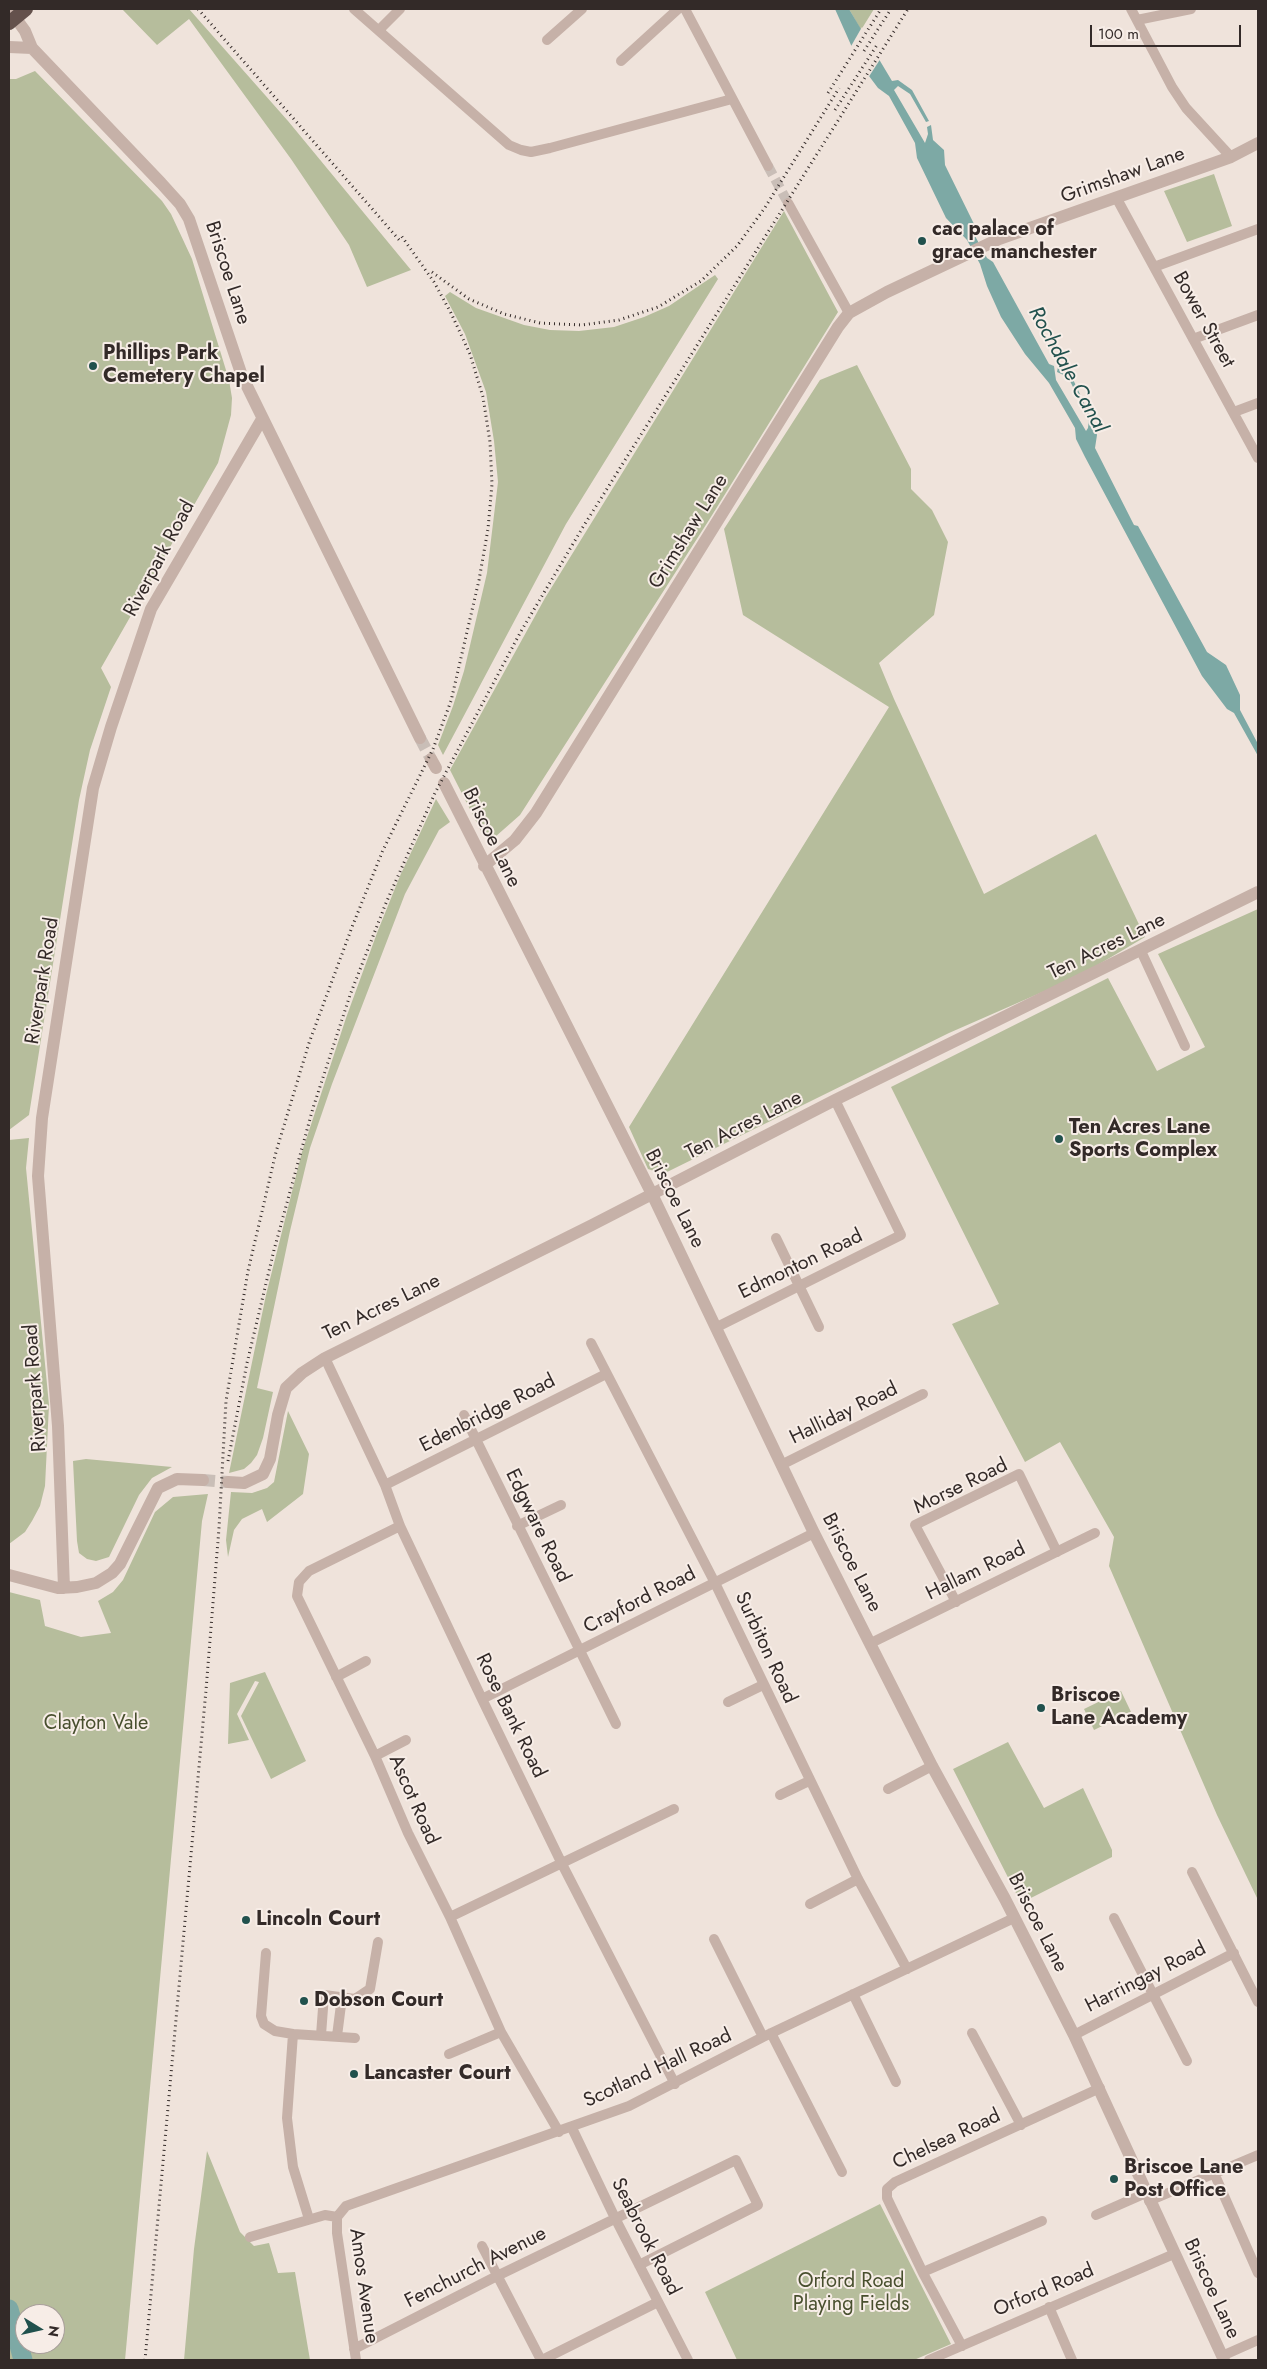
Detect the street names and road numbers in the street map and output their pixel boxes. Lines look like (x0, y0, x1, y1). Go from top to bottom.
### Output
street label: Grimshaw Lane (1058, 142, 1188, 210)
street label: Briscoe Lane (199, 218, 255, 328)
street label: Bower Street (1167, 268, 1239, 372)
street label: Grimshaw Lane (644, 470, 734, 594)
street label: Riverpark Road (119, 497, 201, 621)
street label: Briscoe Lane (457, 784, 525, 892)
street label: Ten Acres Lane (1045, 908, 1169, 986)
street label: Riverpark Road (21, 916, 65, 1046)
street label: Ten Acres Lane (682, 1086, 806, 1166)
street label: Briscoe Lane (639, 1146, 709, 1252)
street label: Edmonton Road (735, 1225, 867, 1305)
street label: Ten Acres Lane (320, 1269, 444, 1347)
street label: Riverpark Road (20, 1323, 52, 1453)
street label: Edenbridge Road (416, 1370, 560, 1458)
street label: Halliday Road (786, 1378, 902, 1450)
street label: Morse Road (910, 1454, 1012, 1520)
street label: Edgware Road (499, 1465, 575, 1587)
street label: Briscoe Lane (816, 1510, 886, 1616)
street label: Hallam Road (922, 1538, 1030, 1606)
street label: Crayford Road (580, 1562, 700, 1640)
street label: Surbiton Road (729, 1588, 801, 1708)
street label: Rose Bank Road (469, 1650, 551, 1782)
street label: Ascot Road (383, 1751, 443, 1849)
street label: Briscoe Lane (1002, 1870, 1072, 1976)
street label: Harringay Road (1082, 1937, 1210, 2019)
street label: Scotland Hall Road (580, 2024, 736, 2114)
street label: Chelsea Road (889, 2105, 1005, 2175)
street label: Seabrook Road (605, 2174, 685, 2300)
street label: Fenchurch Avenue (401, 2222, 551, 2314)
street label: Amos Avenue (343, 2227, 383, 2345)
street label: Briscoe Lane (1177, 2235, 1245, 2343)
street label: Orford Road (990, 2259, 1098, 2323)

